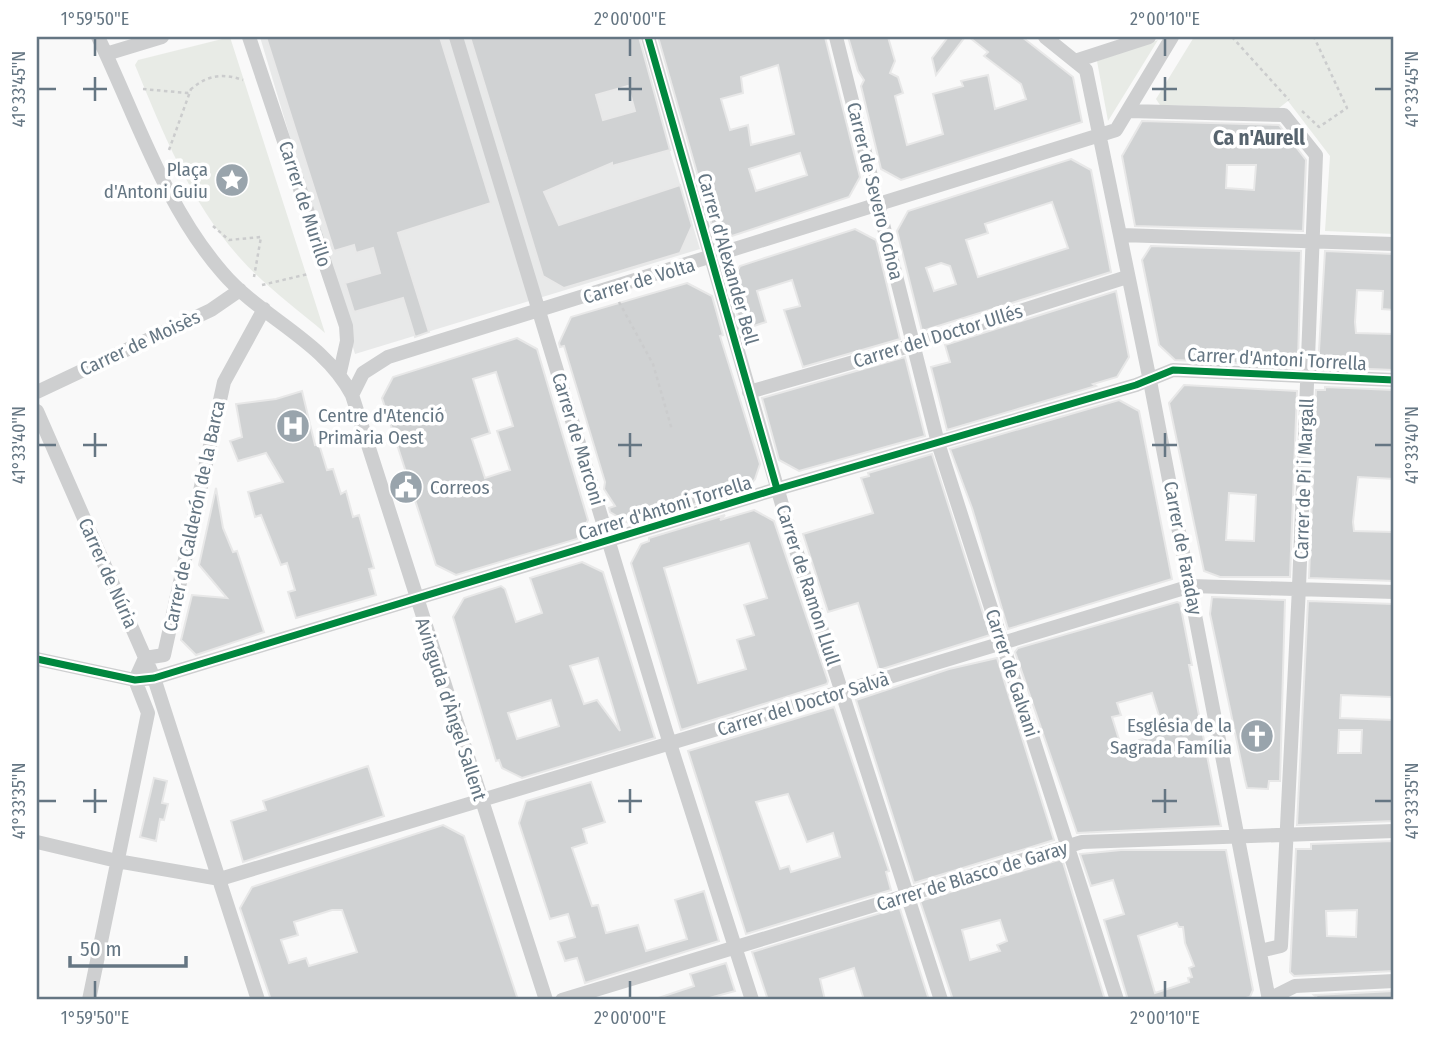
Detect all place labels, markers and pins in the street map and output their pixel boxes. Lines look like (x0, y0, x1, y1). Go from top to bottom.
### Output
place label: Plaça d'Antoni Guiu (104, 158, 208, 203)
place icon: Plaça d'Antoni Guiu (213, 161, 251, 199)
place label: Centre d'Atenció Primària Oest (318, 404, 445, 449)
hospital icon: Centre d'Atenció Primària Oest (274, 407, 312, 445)
public building icon: Correos (387, 468, 425, 506)
place label: Correos (430, 476, 490, 499)
place label: Església de la Sagrada Família (1110, 714, 1232, 759)
church icon: Església de la Sagrada Família (1238, 717, 1276, 755)

